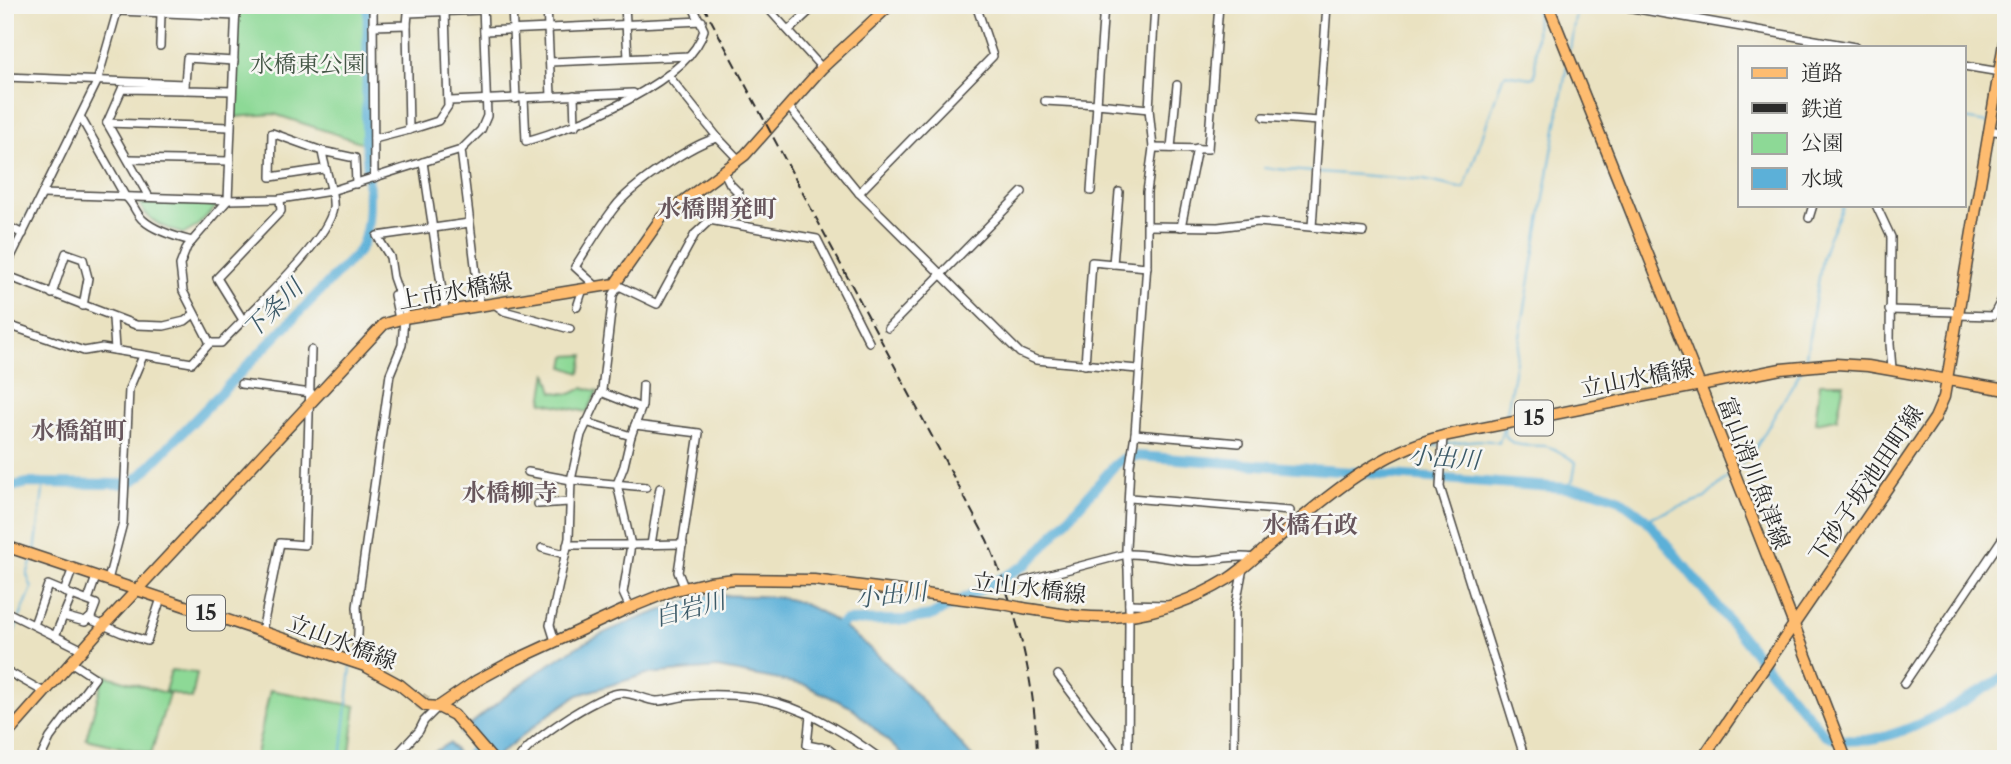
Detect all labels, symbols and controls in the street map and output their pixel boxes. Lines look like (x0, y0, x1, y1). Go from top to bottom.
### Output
legend (1738, 46, 1966, 206)
park label: 水橋東公園 (251, 50, 366, 78)
text: 道路 (1801, 60, 1843, 85)
text: 鉄道 (1801, 96, 1843, 121)
text: 公園 (1801, 130, 1843, 155)
text: 水域 (1801, 166, 1843, 191)
district label: 水橋開発町 (657, 194, 777, 223)
street label: 上市水橋線 (396, 267, 514, 315)
water label: 下条川 (237, 271, 310, 344)
street label: 立山水橋線 (1578, 353, 1696, 403)
street label: 富山滑川魚津線 (1712, 393, 1796, 553)
road number: 15 (1515, 400, 1553, 436)
street label: 下砂子坂池田町線 (1803, 400, 1929, 568)
district label: 水橋舘町 (31, 416, 127, 445)
water label: 小出川 (1407, 441, 1484, 475)
district label: 水橋柳寺 (462, 478, 558, 507)
district label: 水橋石政 (1262, 510, 1358, 539)
street label: 立山水橋線 (970, 567, 1088, 609)
water label: 小出川 (854, 576, 931, 613)
water label: 白岩川 (651, 584, 731, 632)
road number: 15 (187, 596, 225, 630)
street label: 立山水橋線 (283, 608, 401, 676)

